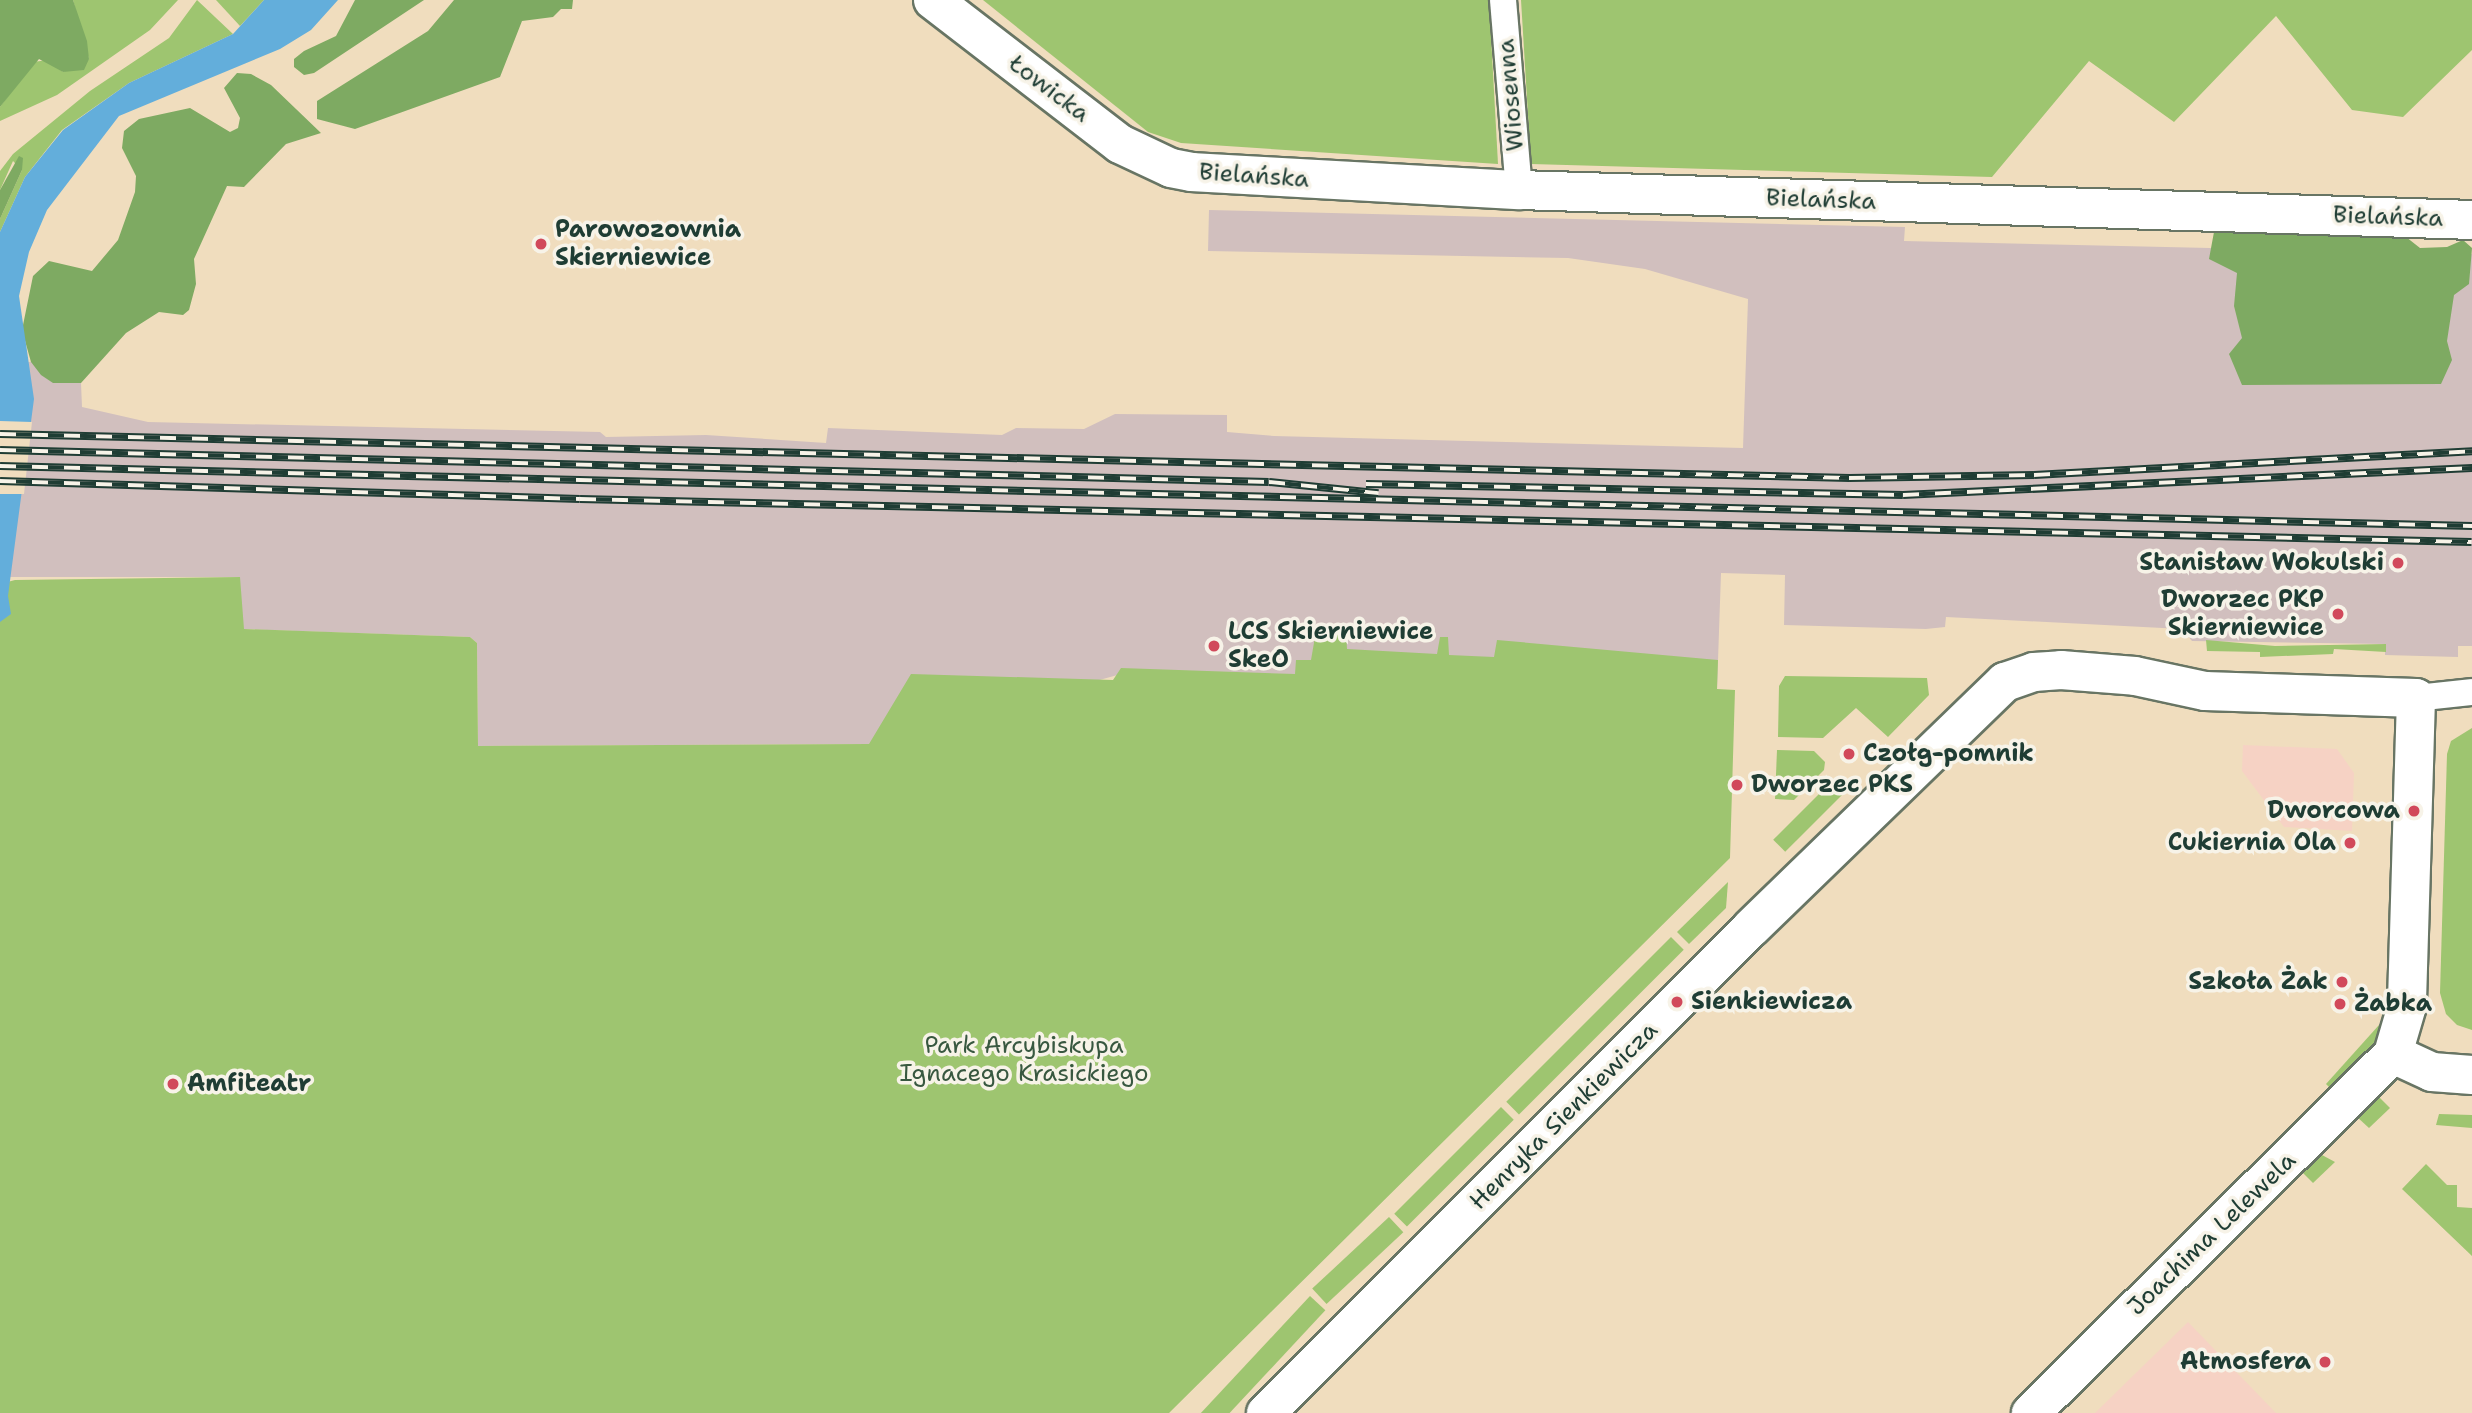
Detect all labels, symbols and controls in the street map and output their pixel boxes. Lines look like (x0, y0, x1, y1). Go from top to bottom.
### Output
street label: Wiosenna (1492, 38, 1530, 152)
street label: Łowicka (1003, 49, 1095, 129)
street label: Bielańska (1198, 158, 1310, 194)
street label: Bielańska (1765, 184, 1877, 216)
street label: Bielańska (2332, 201, 2444, 233)
place label: Parowozownia Skierniewice (555, 216, 741, 272)
marker: Parowozownia Skierniewice (533, 236, 549, 252)
place label: Stanisław Wokulski (2139, 549, 2384, 577)
marker: Stanisław Wokulski (2390, 555, 2406, 571)
place label: Dworzec PKP Skierniewice (2161, 586, 2324, 642)
marker: Dworzec PKP Skierniewice (2330, 606, 2346, 622)
place label: LCS Skierniewice SkeO (1228, 618, 1433, 674)
marker: LCS Skierniewice SkeO (1206, 638, 1222, 654)
place label: Czołg-pomnik (1863, 740, 2034, 768)
marker: Czołg-pomnik (1841, 746, 1857, 762)
place label: Dworzec PKS (1751, 771, 1913, 799)
marker: Dworzec PKS (1729, 777, 1745, 793)
place label: Dworcowa (2267, 797, 2400, 825)
marker: Dworcowa (2406, 803, 2422, 819)
place label: Cukiernia Ola (2168, 829, 2336, 857)
marker: Cukiernia Ola (2342, 835, 2358, 851)
place label: Szkoła Żak (2188, 968, 2328, 996)
marker: Szkoła Żak (2334, 974, 2350, 990)
place label: Sienkiewicza (1691, 988, 1852, 1016)
place label: Żabka (2354, 990, 2432, 1018)
marker: Sienkiewicza (1669, 994, 1685, 1010)
marker: Żabka (2332, 996, 2348, 1012)
street label: Henryka Sienkiewicza (1464, 1016, 1664, 1216)
park label: Park Arcybiskupa Ignacego Krasickiego (899, 1032, 1149, 1088)
place label: Amfiteatr (187, 1070, 311, 1098)
marker: Amfiteatr (165, 1076, 181, 1092)
street label: Joachima Lelewela (2122, 1146, 2302, 1322)
place label: Atmosfera (2180, 1348, 2311, 1376)
marker: Atmosfera (2317, 1354, 2333, 1370)

